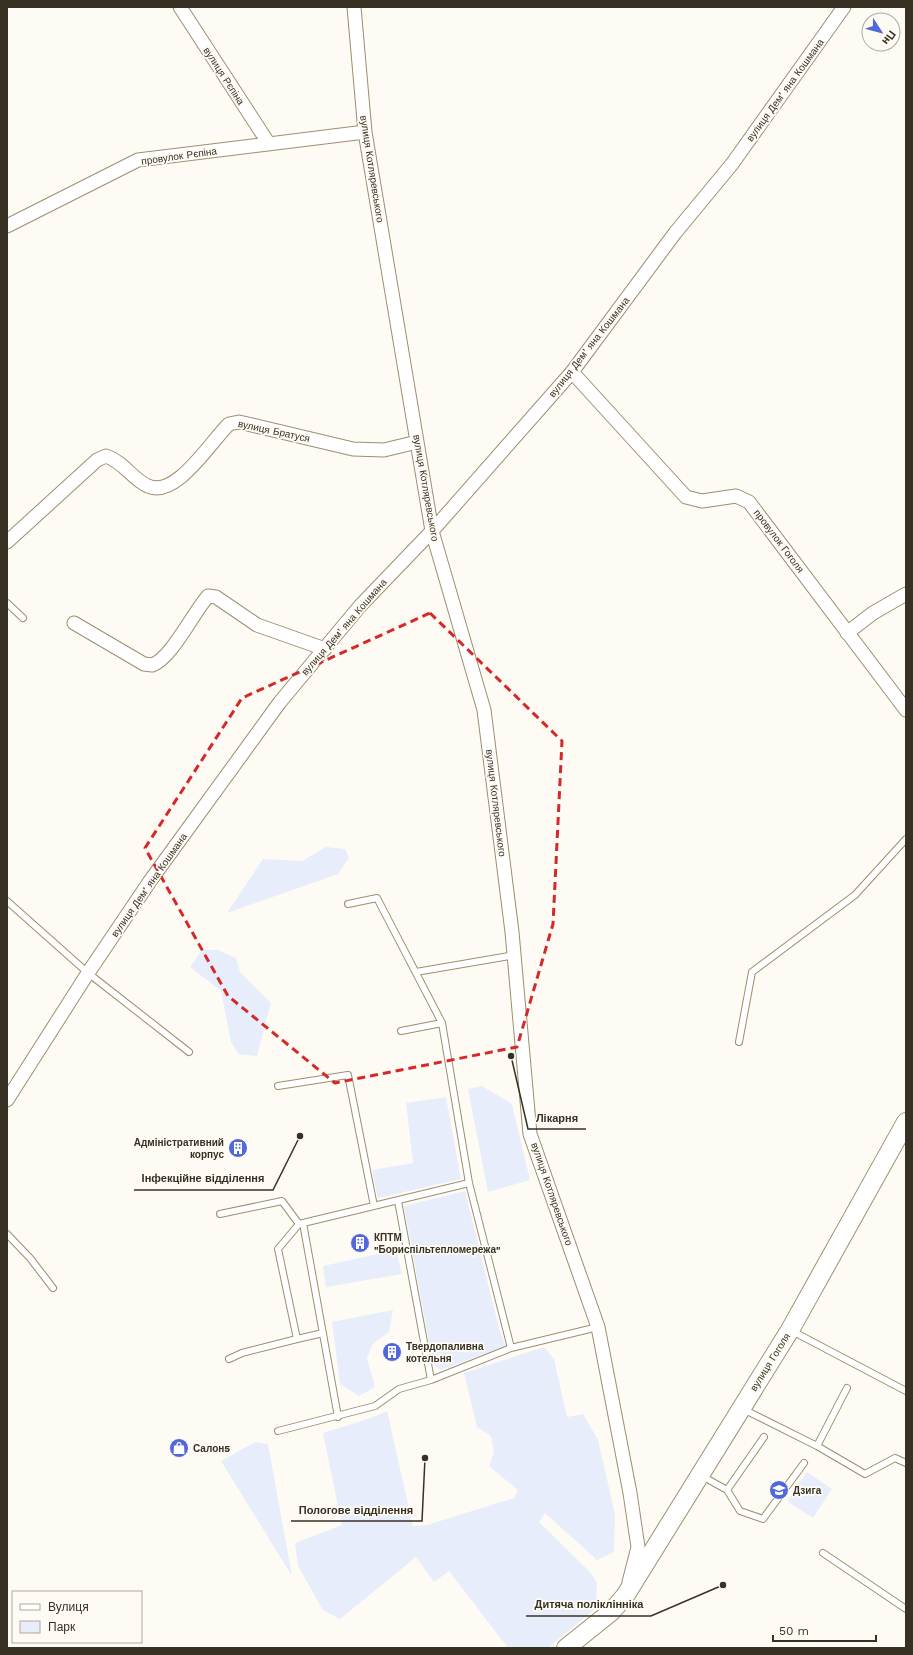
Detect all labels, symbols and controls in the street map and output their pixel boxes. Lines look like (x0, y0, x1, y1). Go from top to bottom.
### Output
north arrow (861, 12, 901, 52)
text: Пн (879, 28, 898, 47)
street label: вулиця Демʼяна Кошмана (744, 36, 826, 143)
street label: вулиця Рєпіна (201, 45, 247, 107)
street label: вулиця Котляревського (358, 115, 386, 224)
street label: провулок Рєпіна (141, 145, 218, 167)
street label: вулиця Демʼяна Кошмана (547, 294, 632, 399)
street label: вулиця Братуся (237, 418, 311, 444)
street label: вулиця Котляревського (411, 434, 441, 543)
street label: провулок Гоголя (752, 507, 806, 575)
street label: вулиця Демʼяна Кошмана (299, 576, 389, 677)
street label: вулиця Котляревського (484, 749, 508, 858)
street label: вулиця Демʼяна Кошмана (109, 831, 189, 939)
callout: Лікарня (528, 1106, 586, 1129)
text: Лікарня (536, 1112, 578, 1125)
place label: Адміністративний корпус (134, 1137, 224, 1160)
building icon: Адміністративний корпус (227, 1137, 249, 1159)
street label: вулиця Котляревського (529, 1141, 575, 1247)
callout: Інфекційне відділення (134, 1167, 273, 1190)
text: Інфекційне відділення (142, 1172, 264, 1185)
building icon: КПТМ "Бориспільтепломережа" (349, 1232, 371, 1254)
place label: КПТМ "Бориспільтепломережа" (374, 1232, 501, 1255)
street label: вулиця Гоголя (748, 1331, 792, 1393)
building icon: Твердопаливна котельня (381, 1341, 403, 1363)
place label: Твердопаливна котельня (406, 1341, 484, 1364)
shop icon: Салон5 (168, 1437, 190, 1459)
place label: Салон5 (193, 1443, 230, 1454)
school or university icon: Дзига (768, 1479, 790, 1501)
place label: Дзига (793, 1485, 822, 1496)
callout: Пологове відділення (291, 1498, 422, 1521)
text: Пологове відділення (299, 1504, 413, 1517)
legend (12, 1591, 142, 1643)
callout: Дитяча поліклінніка (526, 1593, 651, 1616)
text: Дитяча поліклінніка (535, 1598, 644, 1611)
text: Вулиця (48, 1600, 89, 1614)
scale bar (773, 1617, 876, 1643)
text: Парк (48, 1620, 76, 1634)
text: 50 m (779, 1624, 809, 1638)

